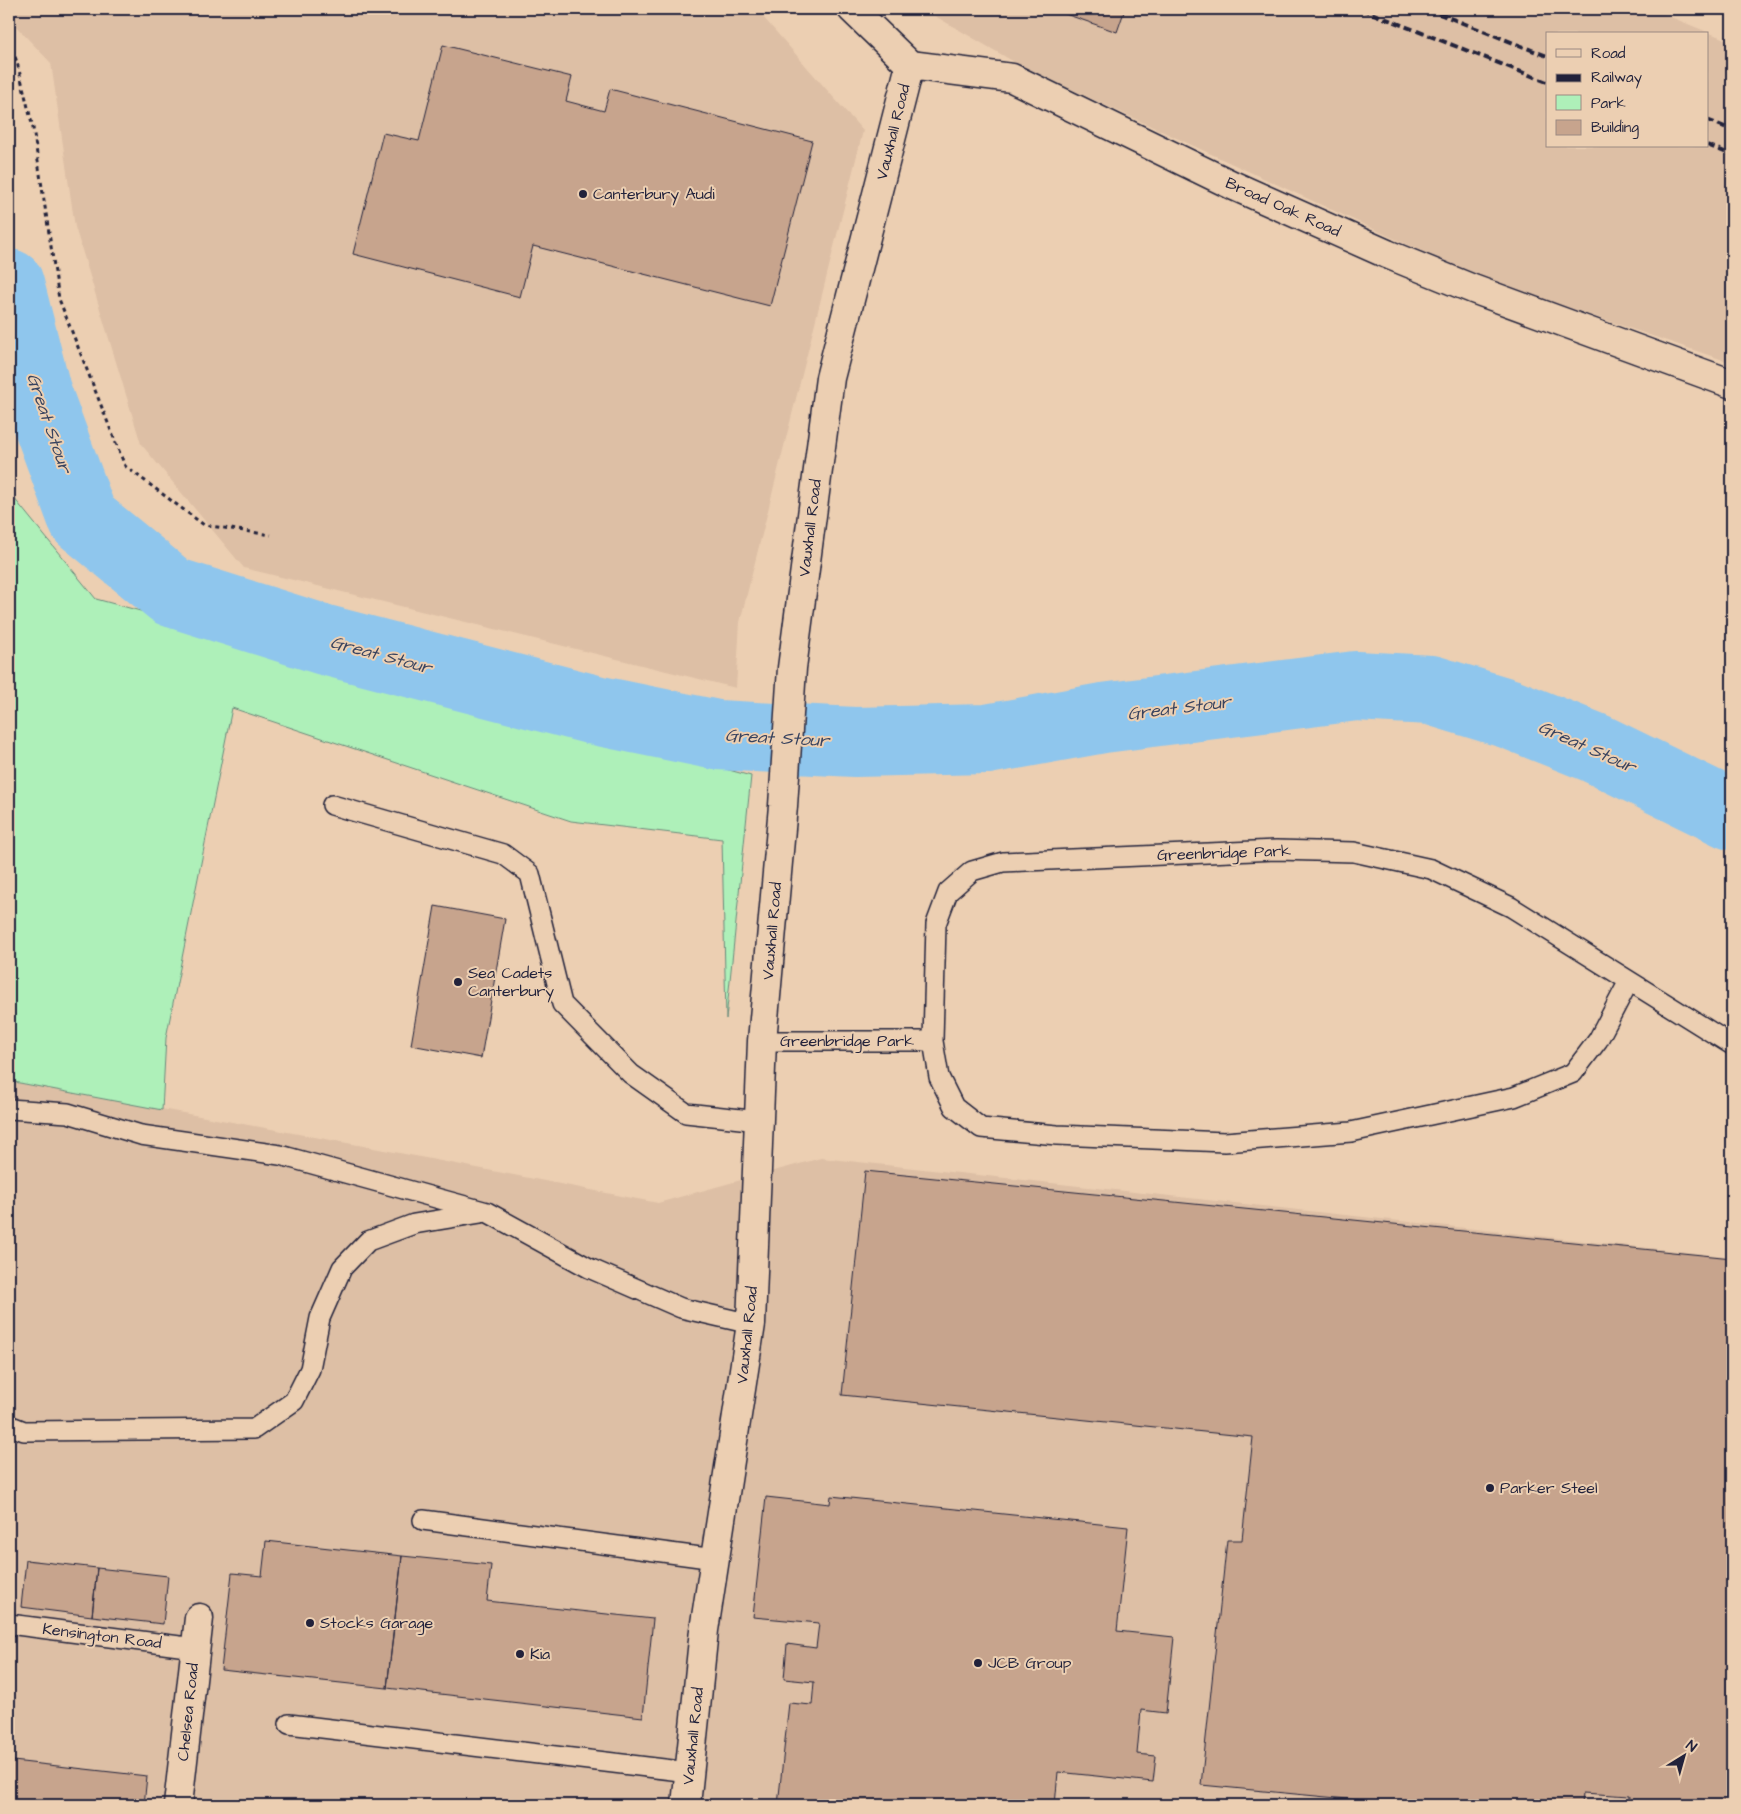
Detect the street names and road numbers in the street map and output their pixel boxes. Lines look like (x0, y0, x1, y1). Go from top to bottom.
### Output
street label: Vauxhall Road (870, 82, 916, 182)
street label: Broad Oak Road (1222, 172, 1344, 242)
street label: Vauxhall Road (793, 478, 827, 578)
street label: Greenbridge Park (1157, 840, 1292, 867)
street label: Vauxhall Road (757, 881, 787, 981)
street label: Greenbridge Park (780, 1030, 914, 1053)
street label: Vauxhall Road (731, 1285, 763, 1385)
street label: Kensington Road (41, 1618, 163, 1655)
street label: Chelsea Road (172, 1662, 204, 1762)
street label: Vauxhall Road (677, 1686, 709, 1786)

